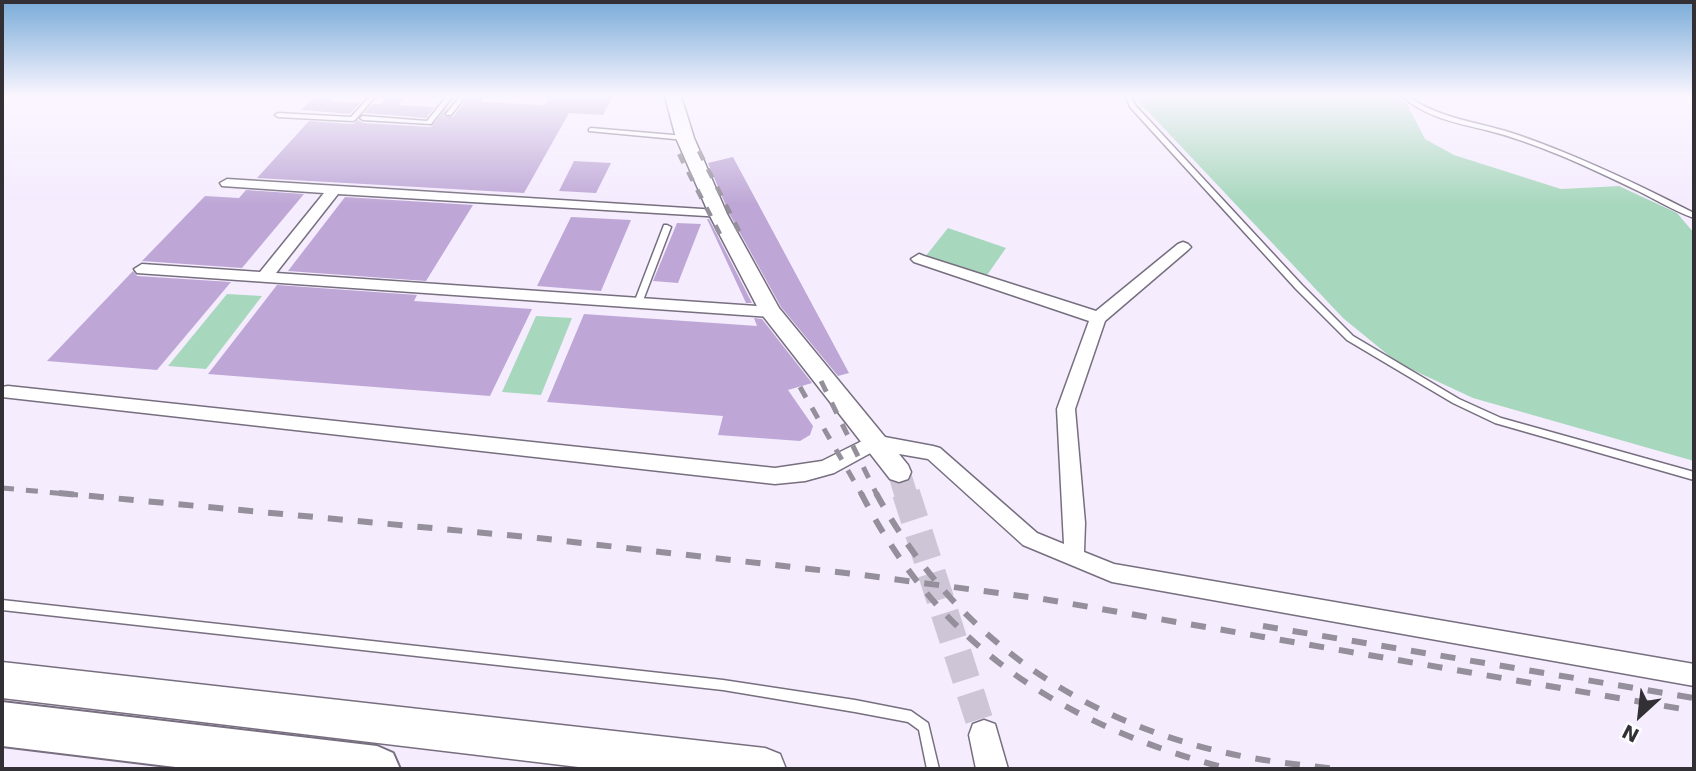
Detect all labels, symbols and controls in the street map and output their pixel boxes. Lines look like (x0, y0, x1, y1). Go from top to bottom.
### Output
north arrow (1605, 680, 1675, 750)
text: N (1618, 720, 1643, 747)

